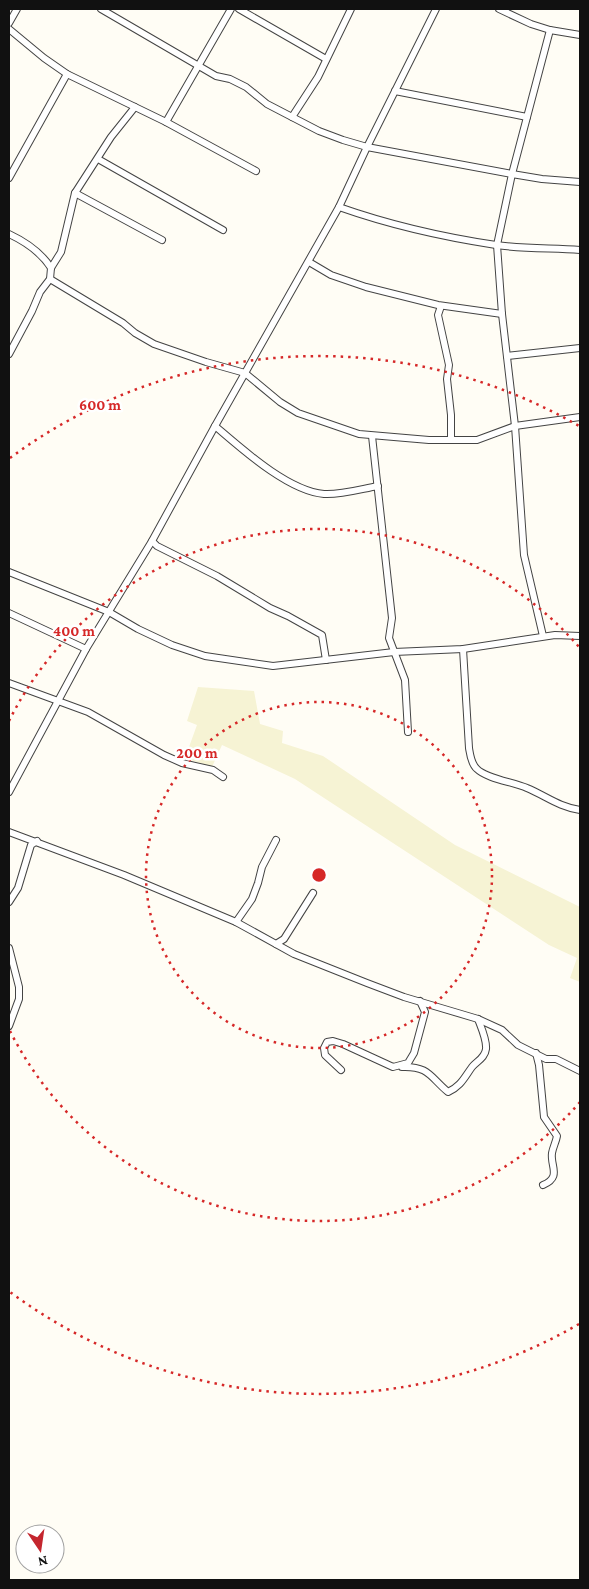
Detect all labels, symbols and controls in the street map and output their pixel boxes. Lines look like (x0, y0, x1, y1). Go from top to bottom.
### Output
text: 600 m (79, 397, 121, 413)
text: 400 m (53, 623, 95, 639)
text: 200 m (176, 745, 218, 761)
centre of rings (310, 866, 328, 884)
north arrow (15, 1524, 65, 1574)
text: N (36, 1553, 49, 1571)

